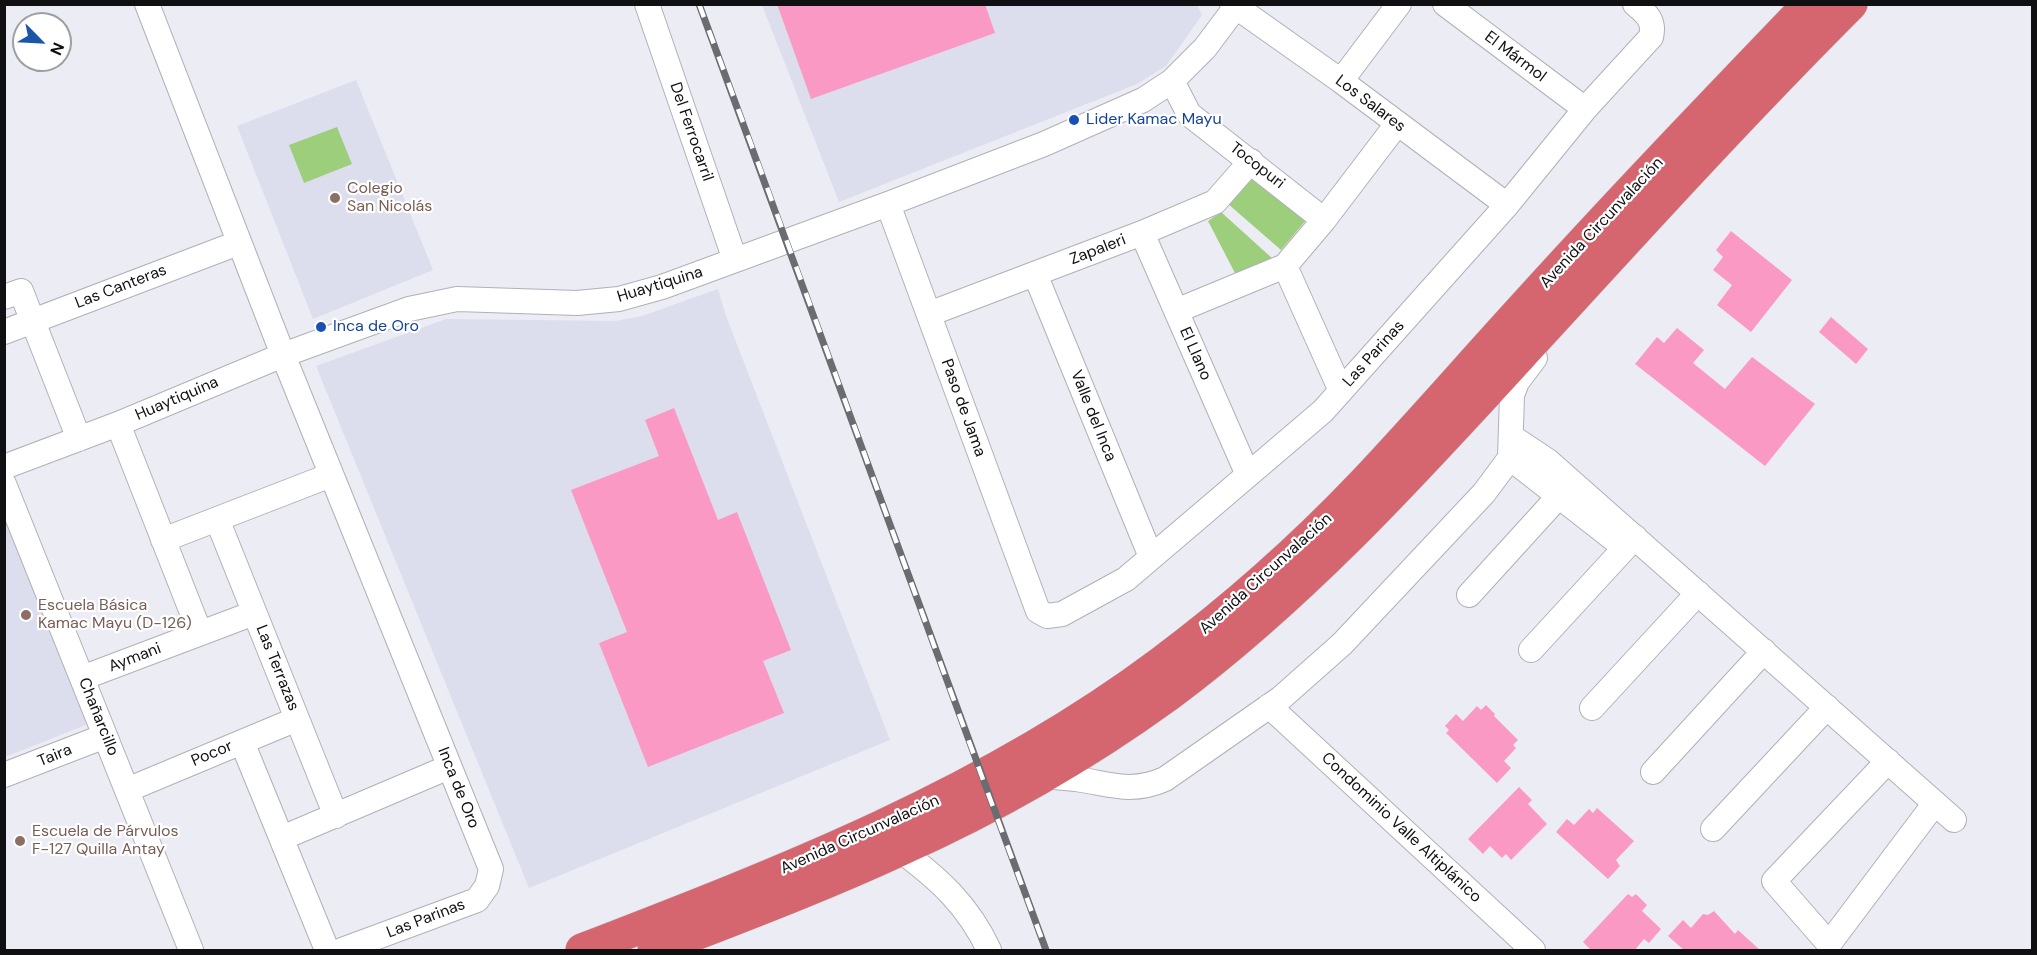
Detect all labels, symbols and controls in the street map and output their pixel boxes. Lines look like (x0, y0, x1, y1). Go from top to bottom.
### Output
north arrow (12, 12, 72, 72)
street label: El Mármol (1480, 28, 1550, 86)
text: N (45, 39, 69, 58)
street label: Los Salares (1331, 71, 1409, 137)
street label: Del Ferrocarril (665, 80, 717, 184)
place label: Lider Kamac Mayu (1086, 110, 1222, 130)
marker: Lider Kamac Mayu (1067, 113, 1081, 127)
street label: Tocopuri (1226, 139, 1288, 193)
street label: Avenida Circunvalación (1536, 154, 1668, 292)
place label: Colegio San Nicolás (347, 179, 432, 217)
marker: Colegio San Nicolás (328, 191, 342, 205)
street label: Zapaleri (1067, 231, 1129, 269)
street label: Las Canteras (72, 261, 170, 313)
street label: Huaytiquina (615, 263, 705, 307)
place label: Inca de Oro (333, 317, 419, 337)
street label: Las Parinas (1339, 317, 1409, 391)
marker: Inca de Oro (314, 320, 328, 334)
street label: El Llano (1175, 324, 1215, 384)
street label: Paso de Jama (936, 357, 990, 459)
street label: Valle del Inca (1066, 368, 1120, 464)
street label: Huaytiquina (133, 373, 221, 425)
street label: Avenida Circunvalación (1196, 509, 1336, 639)
place label: Escuela Básica Kamac Mayu (D-126) (38, 596, 192, 634)
marker: Escuela Básica Kamac Mayu (D-126) (19, 608, 33, 622)
street label: Las Terrazas (251, 622, 303, 714)
street label: Aymani (106, 639, 164, 677)
street label: Chañarcillo (74, 675, 122, 759)
street label: Pocor (189, 737, 235, 771)
street label: Taira (35, 741, 75, 771)
street label: Inca de Oro (433, 745, 483, 831)
street label: Condominio Valle Altiplánico (1317, 749, 1485, 907)
street label: Avenida Circunvalación (778, 791, 942, 879)
place label: Escuela de Párvulos F-127 Quilla Antay (32, 822, 179, 860)
marker: Escuela de Párvulos F-127 Quilla Antay (13, 834, 27, 848)
street label: Las Parinas (384, 895, 468, 943)

